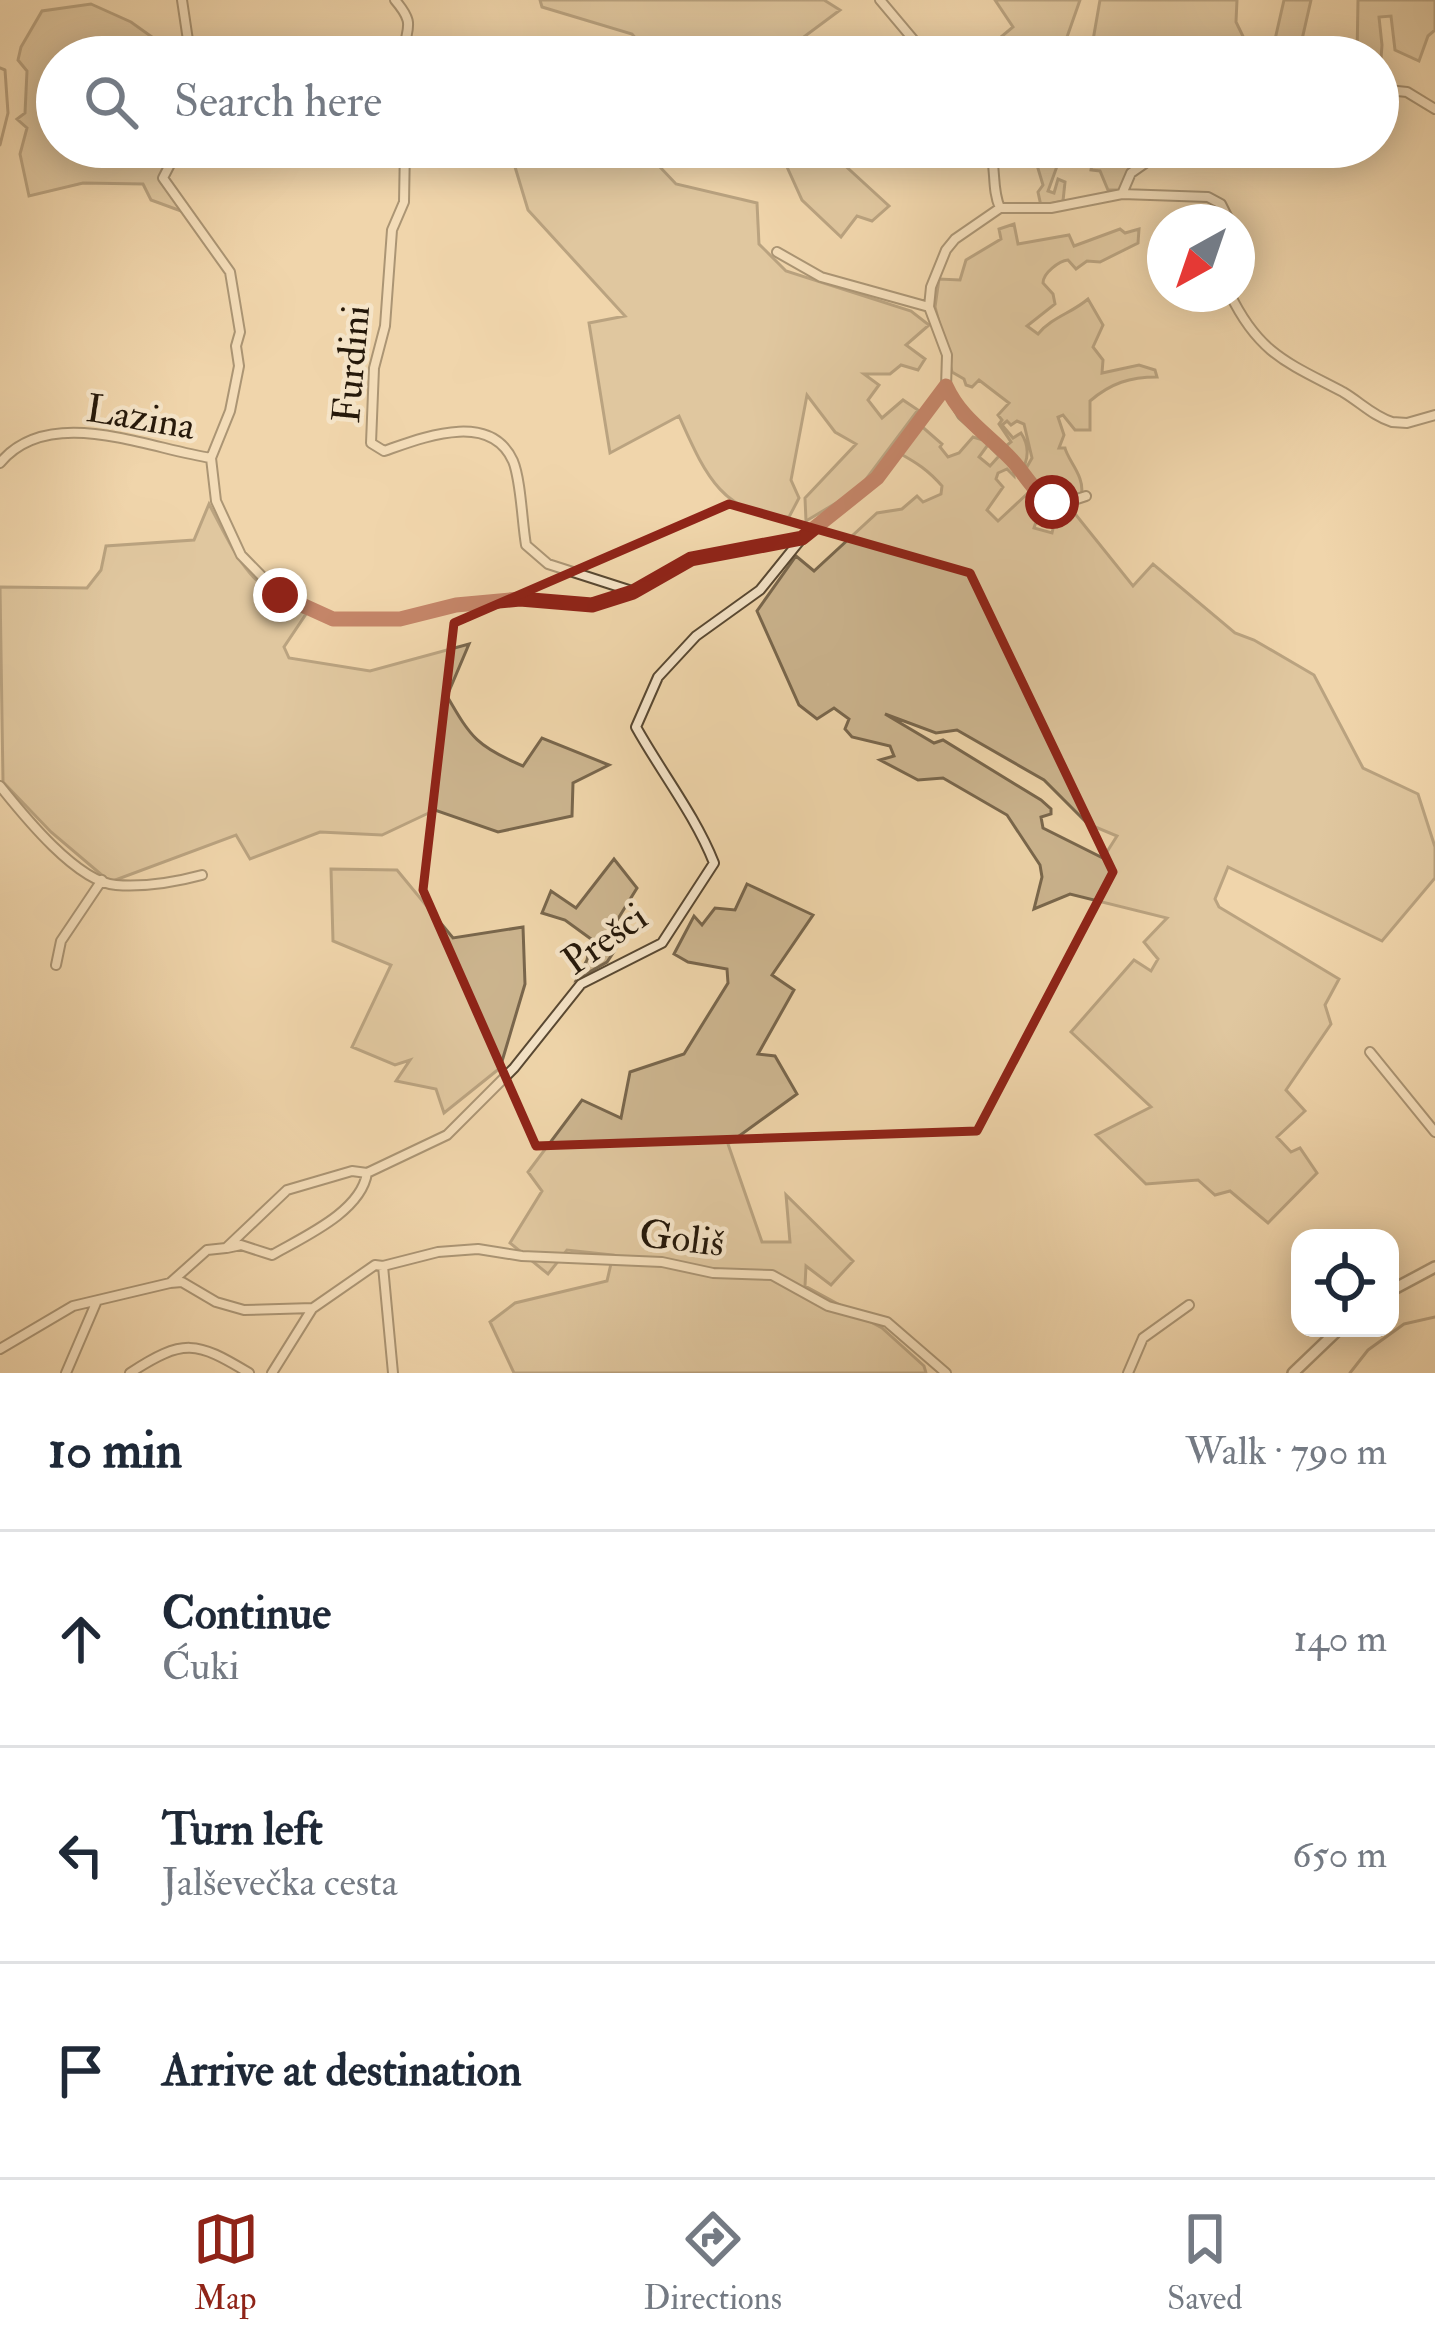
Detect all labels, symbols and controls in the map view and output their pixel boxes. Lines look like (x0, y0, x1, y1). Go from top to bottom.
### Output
search box (36, 36, 1399, 168)
icon: search (78, 69, 144, 135)
text: Search here (174, 74, 382, 130)
north arrow (1147, 204, 1255, 312)
street label: Furdini (322, 303, 381, 425)
street label: Lazina (82, 384, 200, 451)
route start (1025, 475, 1079, 529)
route end (253, 568, 307, 622)
street label: Prešci (553, 893, 657, 986)
street label: Goliš (637, 1209, 727, 1268)
map controls (1291, 1229, 1399, 1337)
button: locate (1291, 1229, 1399, 1337)
text: 10 min (48, 1419, 182, 1483)
text: Walk · 790 m (1186, 1427, 1387, 1476)
text: Continue (162, 1586, 331, 1642)
icon: ahead (48, 1606, 114, 1672)
text: 140 m (1294, 1614, 1387, 1663)
text: Ćuki (162, 1642, 239, 1691)
text: Turn left (162, 1802, 323, 1858)
icon: left (48, 1822, 114, 1888)
text: 650 m (1292, 1830, 1387, 1879)
text: Jalševečka cesta (162, 1858, 398, 1907)
icon: arrive (48, 2038, 114, 2104)
text: Arrive at destination (162, 2043, 522, 2099)
tab: Map (193, 2206, 259, 2319)
tab: Directions (644, 2206, 782, 2319)
tab: Saved (1167, 2206, 1242, 2319)

